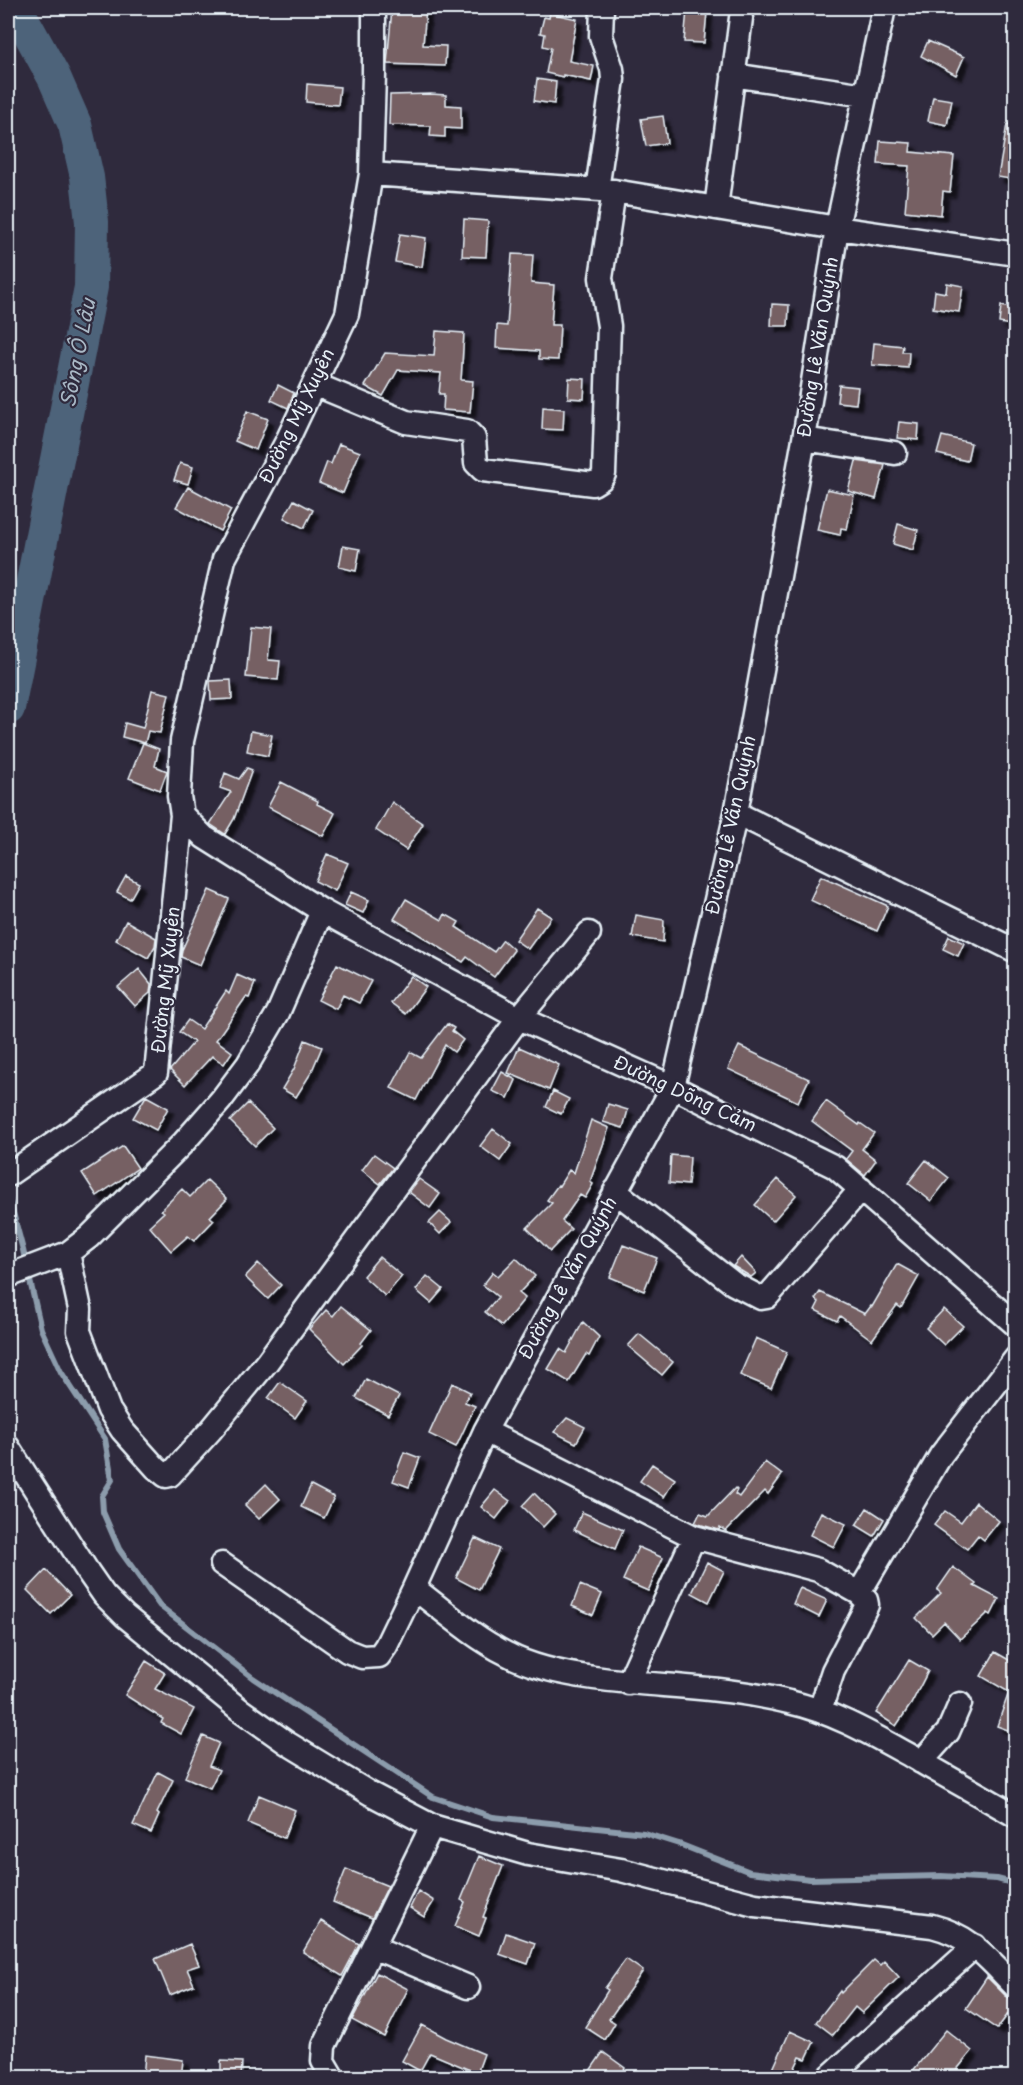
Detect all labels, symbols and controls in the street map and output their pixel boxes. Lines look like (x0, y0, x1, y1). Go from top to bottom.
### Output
street label: Đường Lê Văn Quýnh (789, 254, 844, 439)
water label: Sông Ô Lâu (52, 295, 103, 410)
street label: Đường Mỹ Xuyên (251, 343, 340, 488)
street label: Đường Lê Văn Quýnh (697, 732, 762, 917)
street label: Đường Mỹ Xuyên (143, 905, 186, 1055)
street label: Đường Dõng Cảm (610, 1048, 762, 1138)
street label: Đường Lê Văn Quýnh (511, 1191, 623, 1364)

